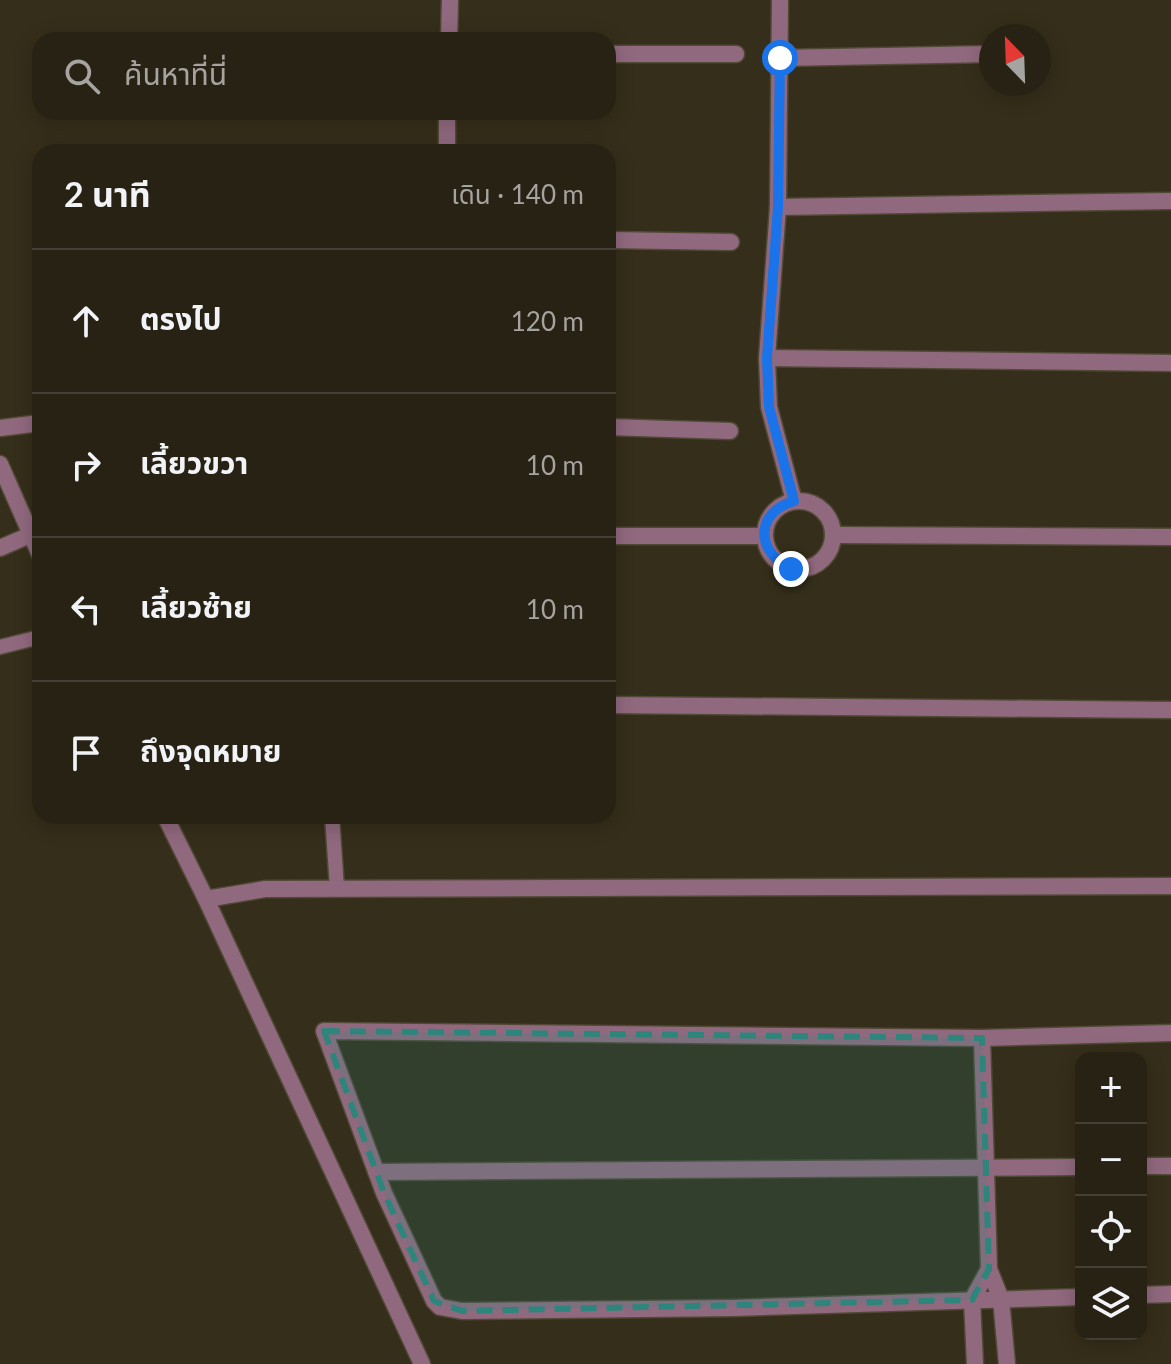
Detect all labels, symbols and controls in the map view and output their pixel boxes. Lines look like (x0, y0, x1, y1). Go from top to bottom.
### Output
north arrow (979, 24, 1051, 96)
search box (32, 32, 616, 120)
route start (762, 40, 798, 76)
icon: search (60, 54, 104, 98)
text: ค้นหาที่นี่ (124, 55, 227, 91)
text: 2 นาที (64, 173, 151, 214)
text: เดิน · 140 m (451, 178, 584, 210)
icon: ahead (64, 299, 108, 343)
text: ตรงไป (140, 300, 222, 336)
text: 120 m (511, 305, 584, 337)
icon: right (64, 443, 108, 487)
text: เลี้ยวขวา (140, 444, 248, 480)
text: 10 m (526, 449, 584, 481)
route end (773, 551, 809, 587)
icon: left (64, 587, 108, 631)
text: เลี้ยวซ้าย (140, 588, 252, 624)
text: 10 m (526, 593, 584, 625)
icon: arrive (64, 731, 108, 775)
text: ถึงจุดหมาย (140, 732, 281, 768)
map controls (1075, 1052, 1147, 1340)
button: + (1075, 1052, 1147, 1124)
button: − (1075, 1124, 1147, 1196)
button: locate (1075, 1196, 1147, 1268)
button: layers (1075, 1268, 1147, 1340)

